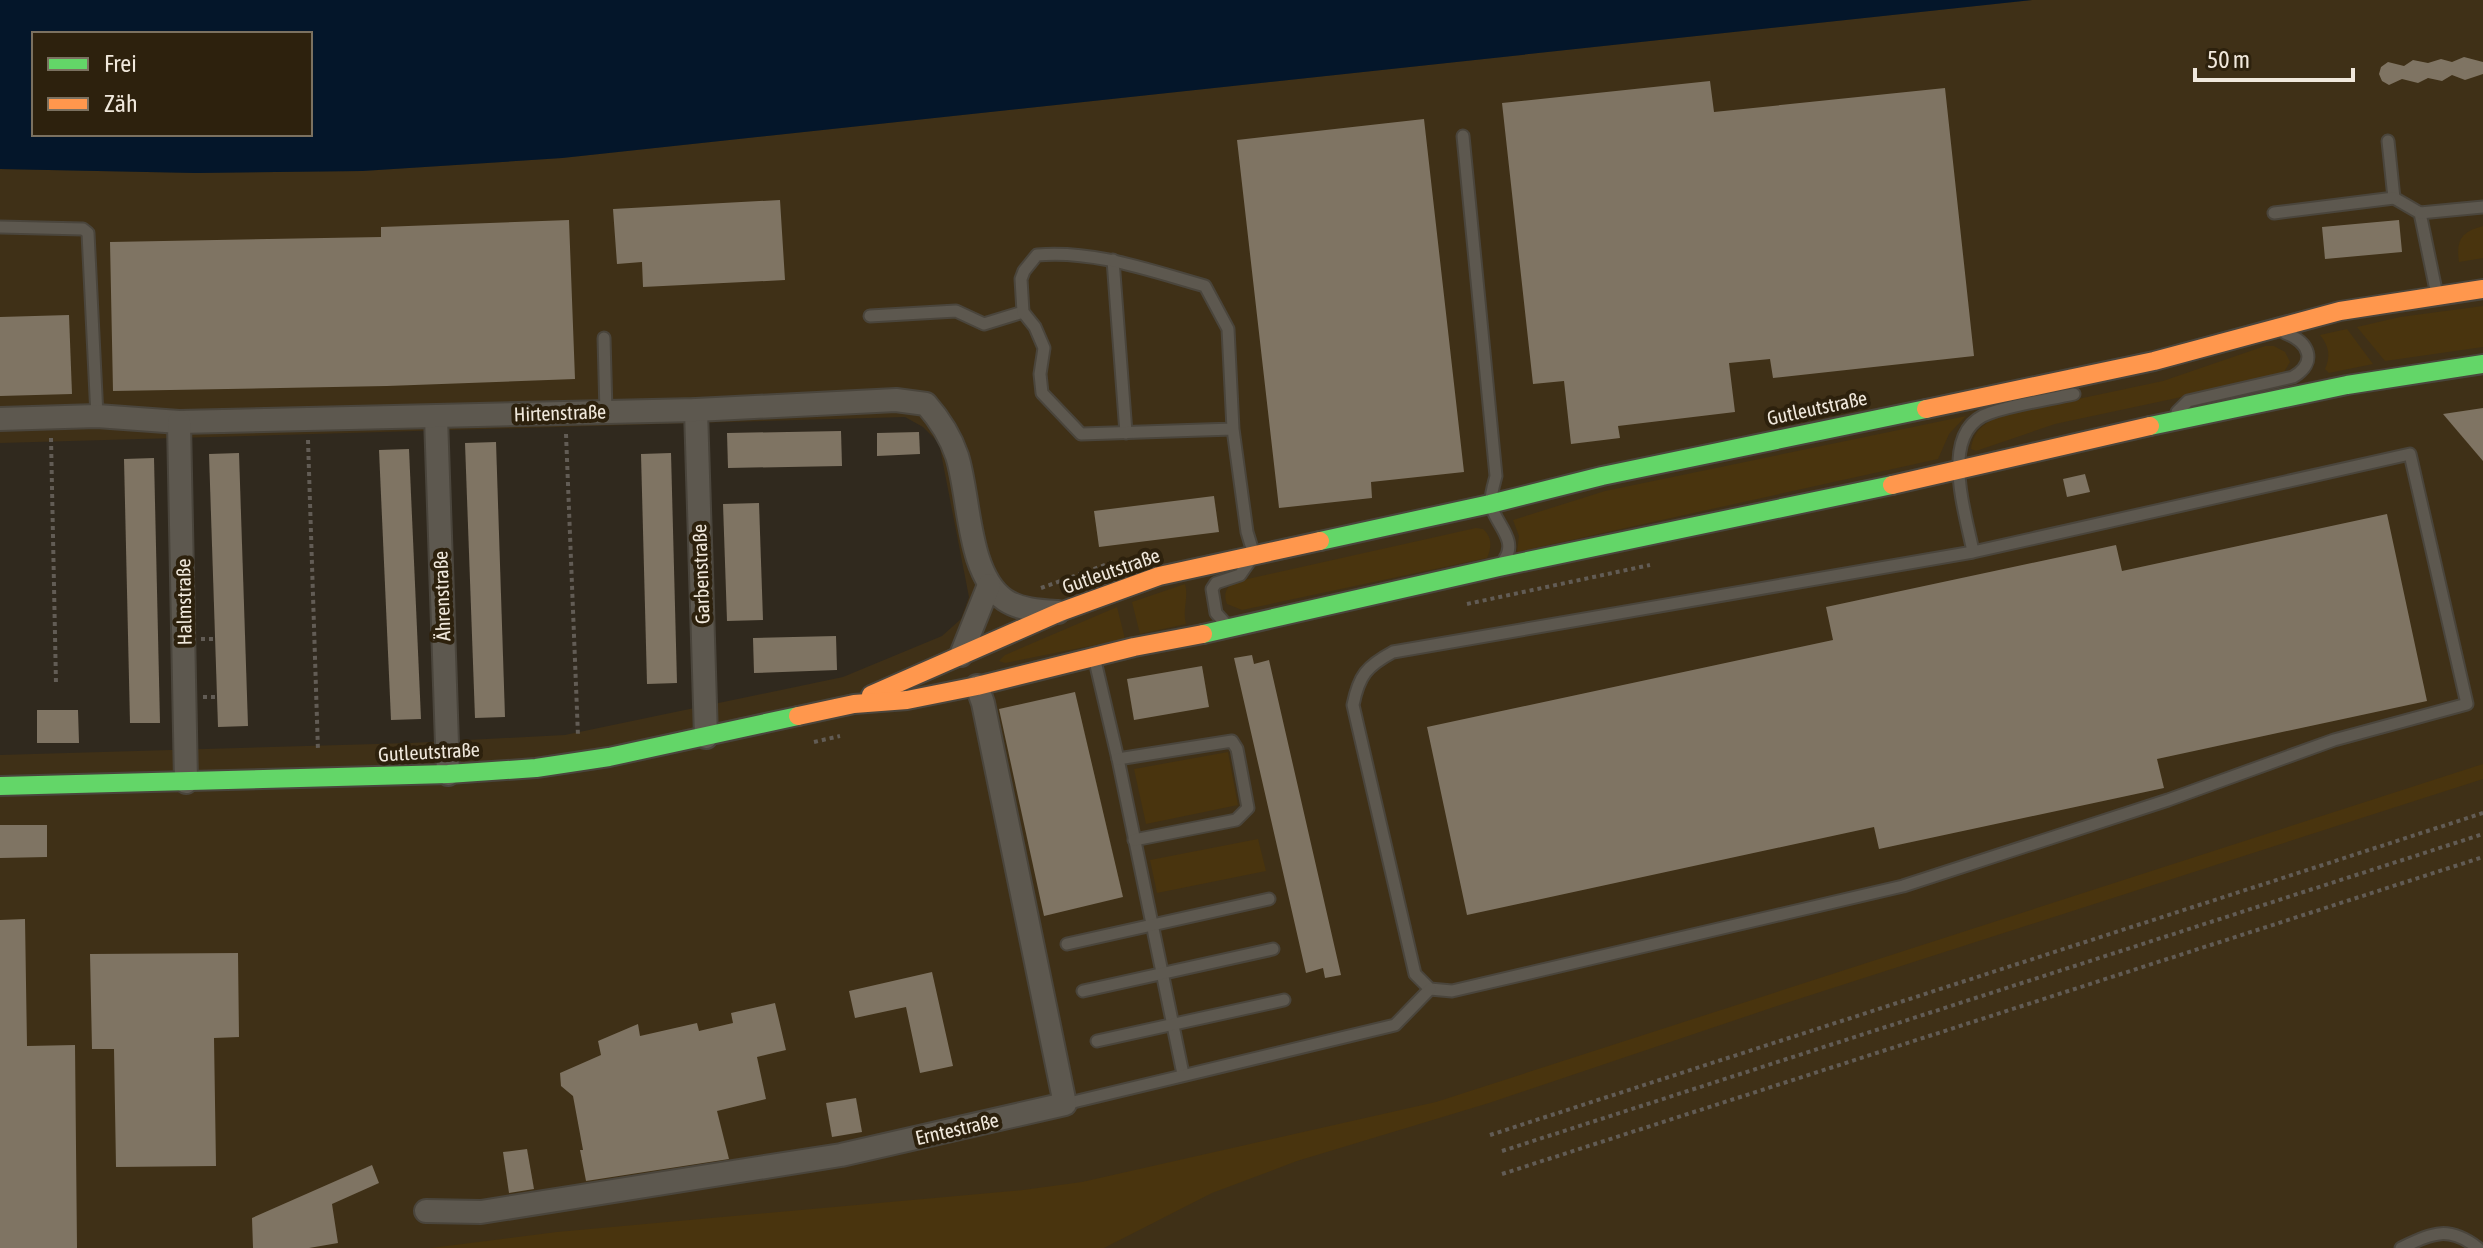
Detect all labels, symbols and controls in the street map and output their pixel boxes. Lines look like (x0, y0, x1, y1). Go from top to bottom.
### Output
legend (32, 32, 312, 136)
scale bar (2195, 32, 2353, 82)
text: 50 m (2207, 46, 2250, 73)
text: Frei (104, 50, 137, 77)
text: Zäh (104, 90, 138, 117)
street label: Gutleutstraße (1765, 386, 1869, 429)
street label: Hirtenstraße (513, 399, 607, 426)
street label: Garbenstraße (687, 524, 714, 624)
street label: Gutleutstraße (1059, 543, 1163, 598)
street label: Ährenstraße (428, 551, 455, 642)
street label: Halmstraße (171, 558, 196, 646)
street label: Gutleutstraße (378, 737, 480, 766)
street label: Erntestraße (913, 1108, 1001, 1149)

